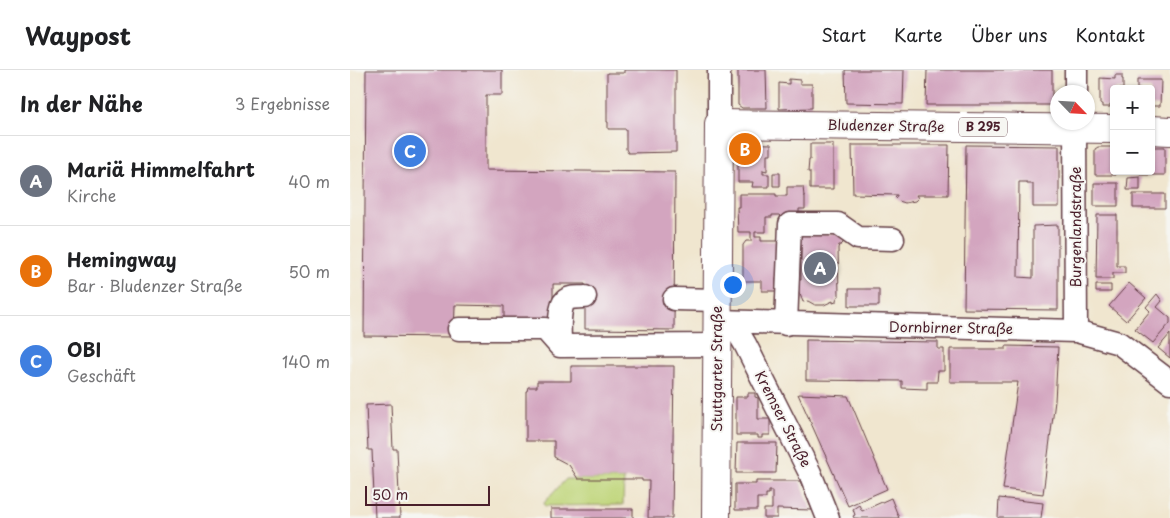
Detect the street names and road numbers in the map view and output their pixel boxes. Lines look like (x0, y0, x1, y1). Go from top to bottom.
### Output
street label: Bludenzer Straße (827, 114, 945, 137)
road number: B 295 (959, 118, 1007, 136)
street label: Burgenlandstraße (1065, 167, 1086, 287)
street label: Stuttgarter Straße (706, 306, 727, 432)
street label: Dornbirner Straße (889, 316, 1013, 339)
street label: Kremser Straße (750, 367, 817, 471)

